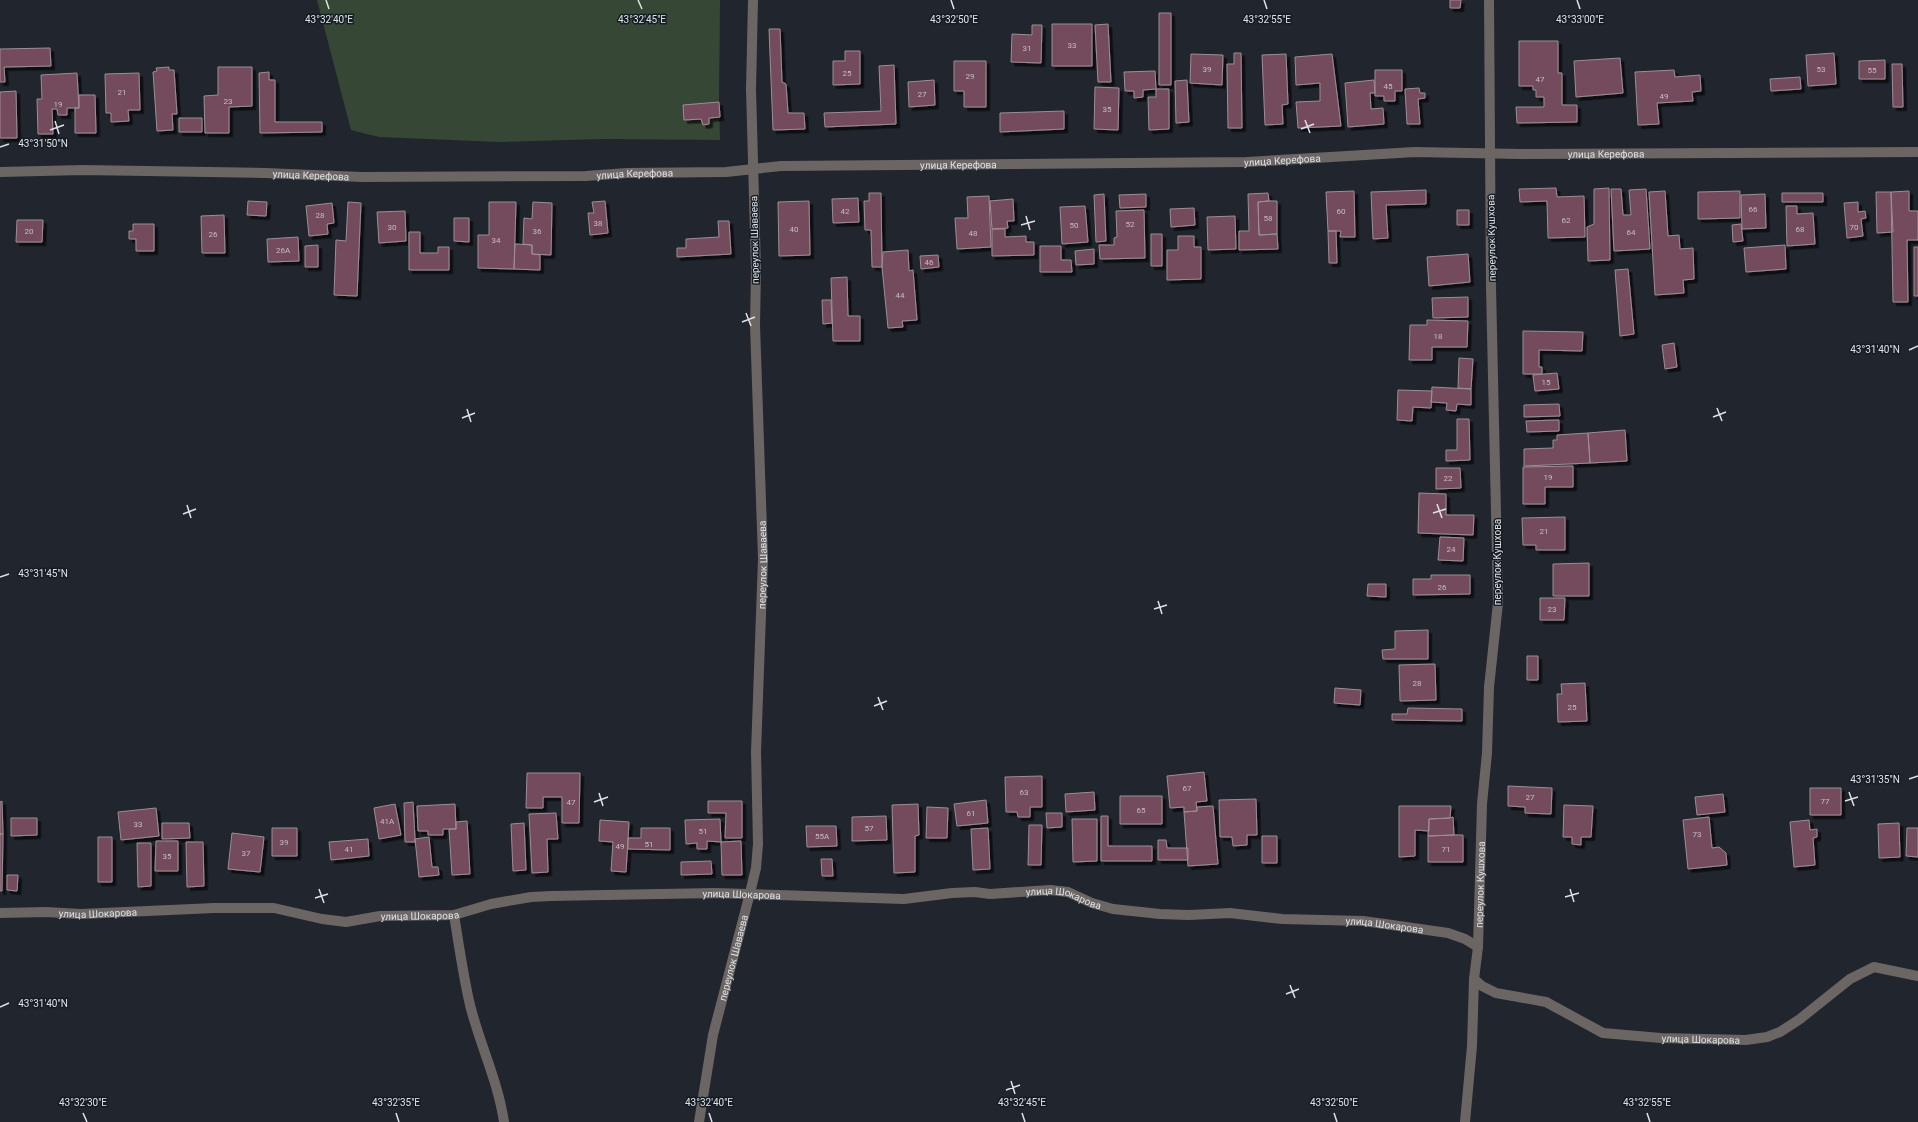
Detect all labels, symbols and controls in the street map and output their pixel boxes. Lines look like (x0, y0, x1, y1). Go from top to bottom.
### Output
text: 43°32'40"E (305, 14, 353, 25)
text: 43°32'45"E (618, 14, 666, 25)
text: 43°32'50"E (930, 14, 978, 25)
text: 43°32'55"E (1243, 14, 1291, 25)
text: 43°33'00"E (1556, 14, 1604, 25)
house number: 33 (1068, 41, 1077, 50)
house number: 31 (1023, 44, 1032, 53)
house number: 39 (1203, 65, 1212, 74)
house number: 53 (1817, 65, 1826, 74)
house number: 55 (1868, 66, 1877, 75)
house number: 25 (843, 69, 852, 78)
house number: 29 (966, 72, 975, 81)
house number: 47 (1536, 75, 1545, 84)
house number: 45 (1384, 82, 1393, 91)
house number: 21 (118, 88, 127, 97)
house number: 27 (918, 90, 927, 99)
house number: 49 (1660, 92, 1669, 101)
house number: 23 (224, 97, 233, 106)
house number: 19 (54, 100, 63, 109)
house number: 35 (1103, 105, 1112, 114)
text: 43°31'50"N (18, 138, 68, 149)
street label: улица Керефова (1568, 148, 1644, 160)
street label: улица Керефова (1244, 153, 1321, 168)
street label: улица Керефова (920, 159, 997, 171)
street label: улица Керефова (272, 168, 349, 182)
street label: улица Керефова (596, 168, 673, 181)
street label: переулок Кушхова (1485, 195, 1498, 281)
street label: переулок Шаваева (748, 196, 761, 284)
house number: 66 (1749, 205, 1758, 214)
house number: 42 (841, 207, 850, 216)
house number: 60 (1337, 207, 1346, 216)
house number: 28 (316, 211, 325, 220)
house number: 58 (1264, 214, 1273, 223)
house number: 62 (1562, 216, 1571, 225)
house number: 38 (594, 219, 603, 228)
house number: 52 (1126, 220, 1135, 229)
house number: 50 (1070, 221, 1079, 230)
house number: 30 (388, 223, 397, 232)
house number: 70 (1850, 223, 1859, 232)
house number: 40 (790, 225, 799, 234)
house number: 68 (1796, 225, 1805, 234)
house number: 20 (25, 227, 34, 236)
house number: 36 (533, 227, 542, 236)
house number: 64 (1627, 228, 1636, 237)
house number: 48 (969, 229, 978, 238)
house number: 26 (209, 230, 218, 239)
house number: 34 (492, 236, 501, 245)
house number: 26А (276, 246, 291, 255)
house number: 46 (925, 258, 934, 267)
house number: 44 (896, 291, 905, 300)
house number: 18 (1434, 332, 1443, 341)
text: 43°31'40"N (1850, 344, 1900, 355)
house number: 15 (1542, 378, 1551, 387)
house number: 19 (1544, 473, 1553, 482)
house number: 22 (1444, 474, 1453, 483)
street label: переулок Кушхова (1492, 519, 1503, 605)
street label: переулок Шаваева (756, 520, 769, 609)
house number: 21 (1540, 527, 1549, 536)
house number: 24 (1447, 545, 1456, 554)
text: 43°31'45"N (18, 568, 68, 579)
house number: 26 (1438, 583, 1447, 592)
house number: 23 (1548, 605, 1557, 614)
house number: 28 (1413, 679, 1422, 688)
house number: 25 (1568, 703, 1577, 712)
text: 43°31'35"N (1850, 774, 1900, 785)
house number: 67 (1183, 784, 1192, 793)
house number: 63 (1020, 788, 1029, 797)
house number: 27 (1526, 793, 1535, 802)
house number: 77 (1821, 797, 1830, 806)
house number: 47 (567, 798, 576, 807)
house number: 65 (1137, 806, 1146, 815)
house number: 61 (967, 809, 976, 818)
house number: 41А (380, 817, 395, 826)
house number: 33 (134, 820, 143, 829)
house number: 57 (865, 824, 874, 833)
house number: 51 (699, 827, 708, 836)
house number: 73 (1693, 830, 1702, 839)
house number: 55А (815, 832, 830, 841)
house number: 39 (280, 838, 289, 847)
house number: 51 (645, 840, 654, 849)
street label: переулок Кушхова (1474, 841, 1487, 928)
house number: 49 (616, 842, 625, 851)
house number: 41 (345, 845, 354, 854)
house number: 71 (1442, 845, 1451, 854)
house number: 37 (242, 849, 251, 858)
house number: 35 (163, 852, 172, 861)
street label: улица Шокарова (1025, 885, 1103, 911)
street label: улица Шокарова (702, 888, 781, 901)
street label: улица Шокарова (58, 906, 137, 920)
street label: улица Шокарова (381, 909, 461, 922)
street label: переулок Шаваева (717, 914, 750, 1002)
street label: улица Шокарова (1345, 916, 1424, 935)
text: 43°31'40"N (18, 998, 68, 1009)
street label: улица Шокарова (1661, 1033, 1740, 1046)
text: 43°32'30"E (59, 1097, 107, 1108)
text: 43°32'35"E (372, 1097, 420, 1108)
text: 43°32'40"E (685, 1097, 733, 1108)
text: 43°32'45"E (998, 1097, 1046, 1108)
text: 43°32'50"E (1310, 1097, 1358, 1108)
text: 43°32'55"E (1623, 1097, 1671, 1108)

